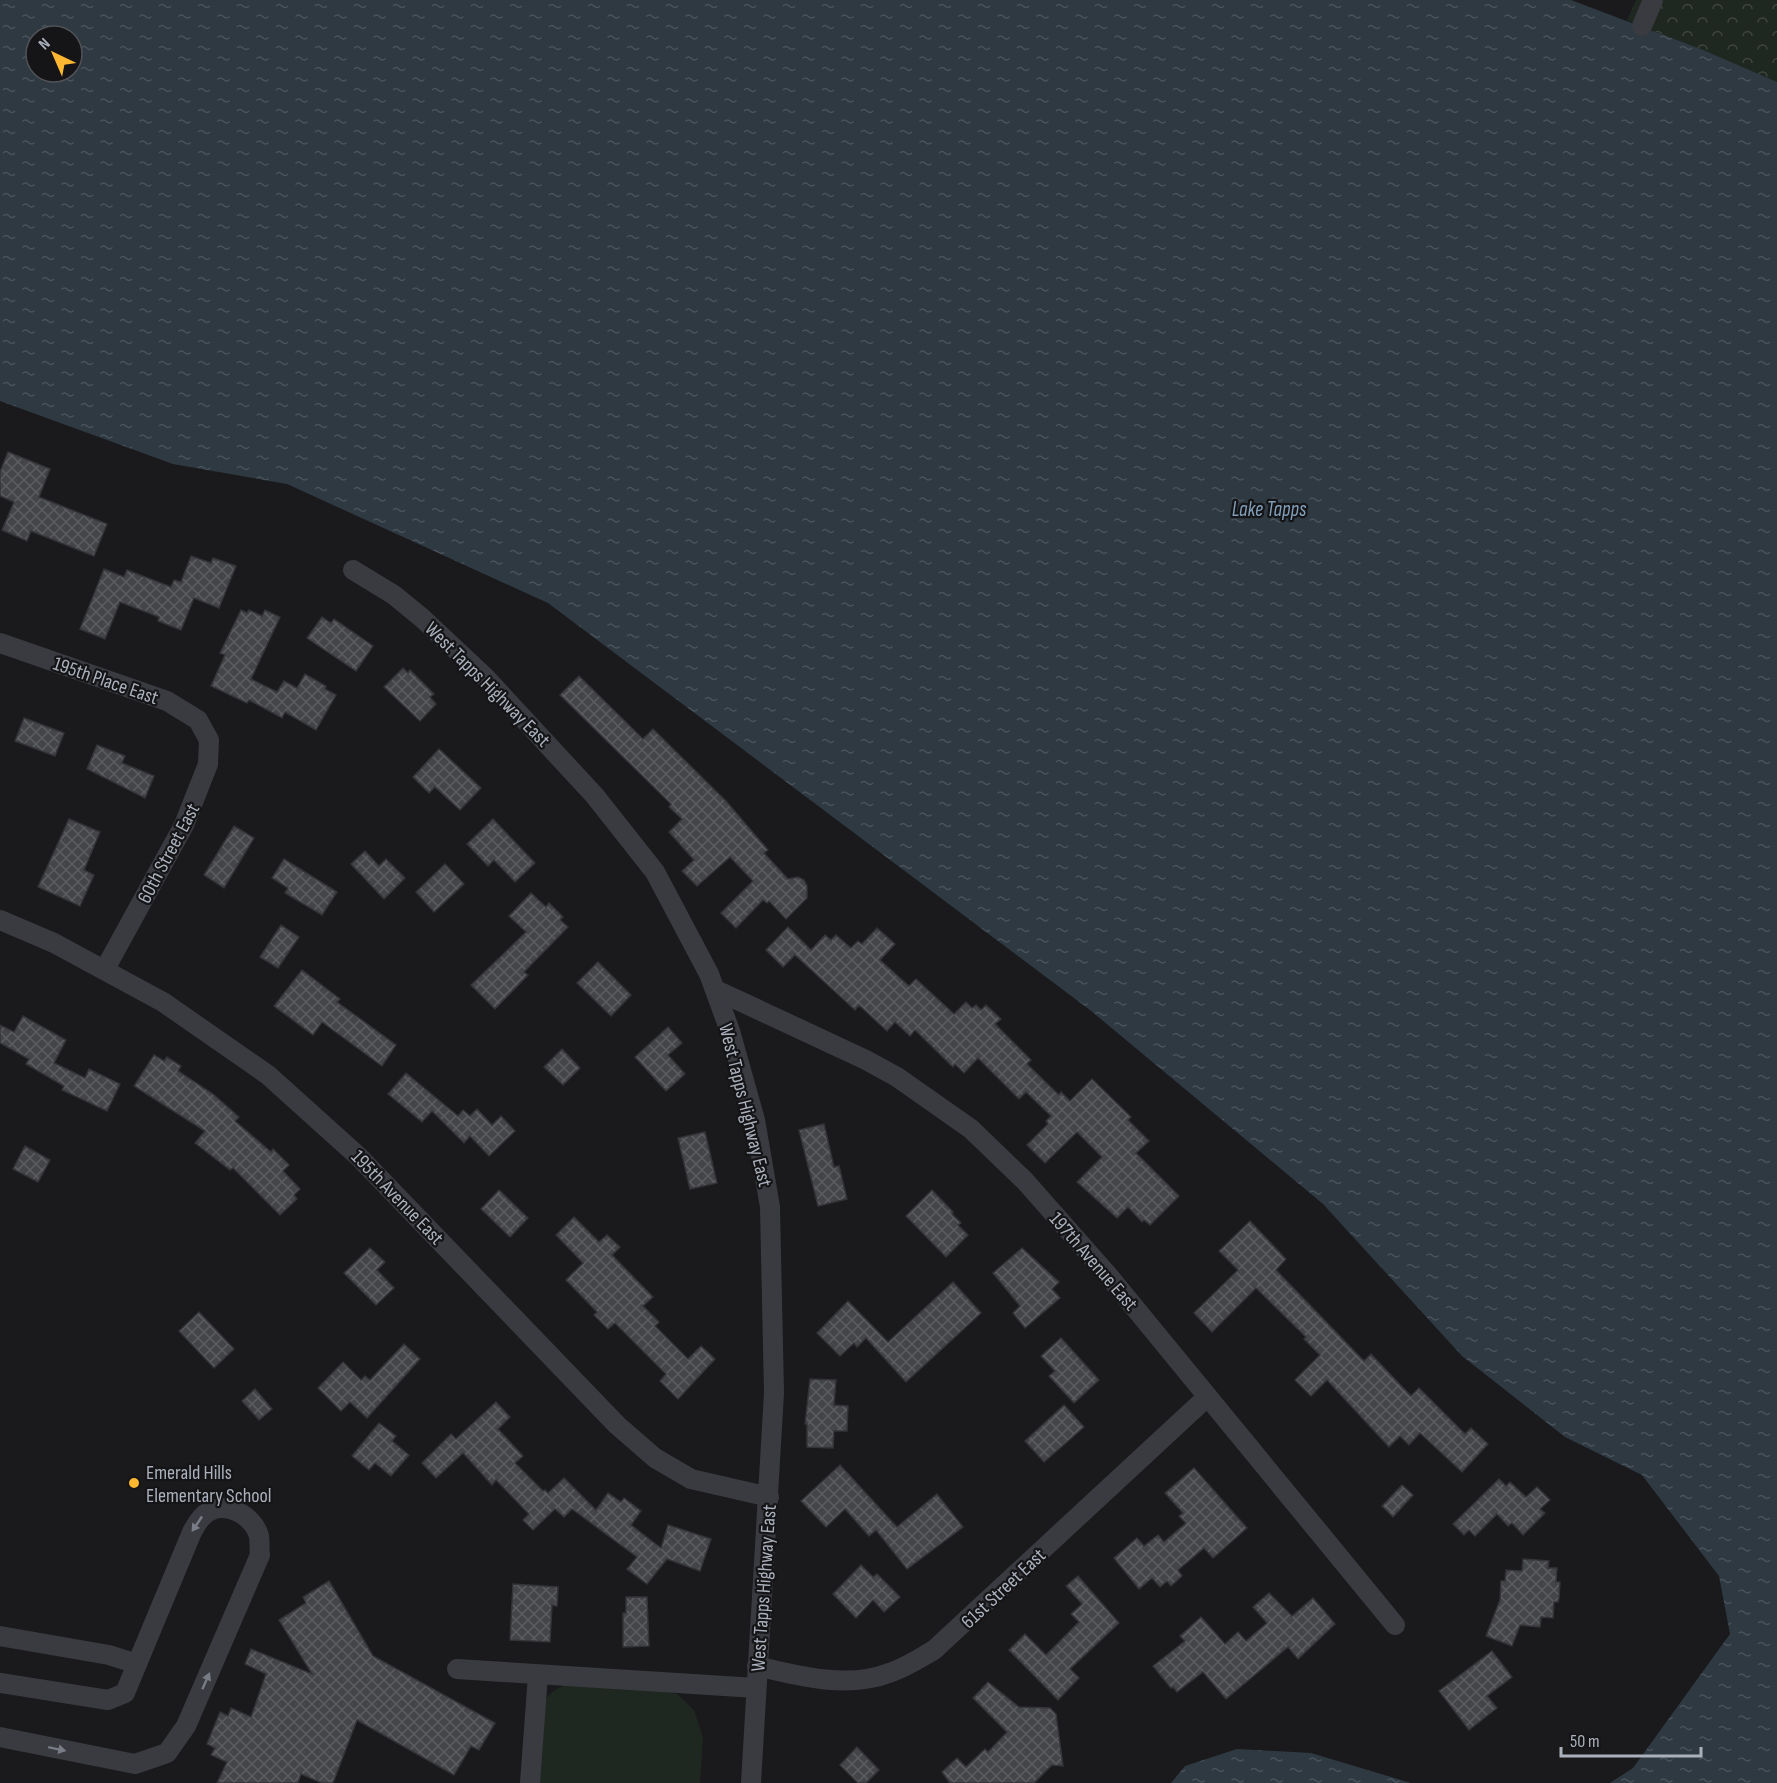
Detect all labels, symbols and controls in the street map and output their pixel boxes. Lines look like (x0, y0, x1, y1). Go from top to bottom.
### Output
north arrow (24, 24, 84, 84)
text: N (35, 34, 54, 54)
water label: Lake Tapps (1232, 497, 1307, 522)
street label: West Tapps Highway East (420, 617, 555, 752)
street label: 195th Place East (50, 652, 161, 710)
street label: 60th Street East (133, 799, 205, 908)
street label: West Tapps Highway East (713, 1021, 777, 1189)
street label: 195th Avenue East (346, 1145, 449, 1250)
street label: 197th Avenue East (1044, 1207, 1143, 1316)
place label: Emerald Hills Elementary School (146, 1461, 272, 1508)
marker: Emerald Hills Elementary School (127, 1476, 141, 1490)
street label: West Tapps Highway East (746, 1504, 782, 1672)
one-way arrow (191, 1516, 203, 1532)
street label: 61st Street East (957, 1544, 1051, 1634)
one-way arrow (201, 1672, 210, 1689)
scale bar (1561, 1720, 1700, 1758)
text: 50 m (1570, 1731, 1600, 1752)
one-way arrow (48, 1745, 66, 1755)

